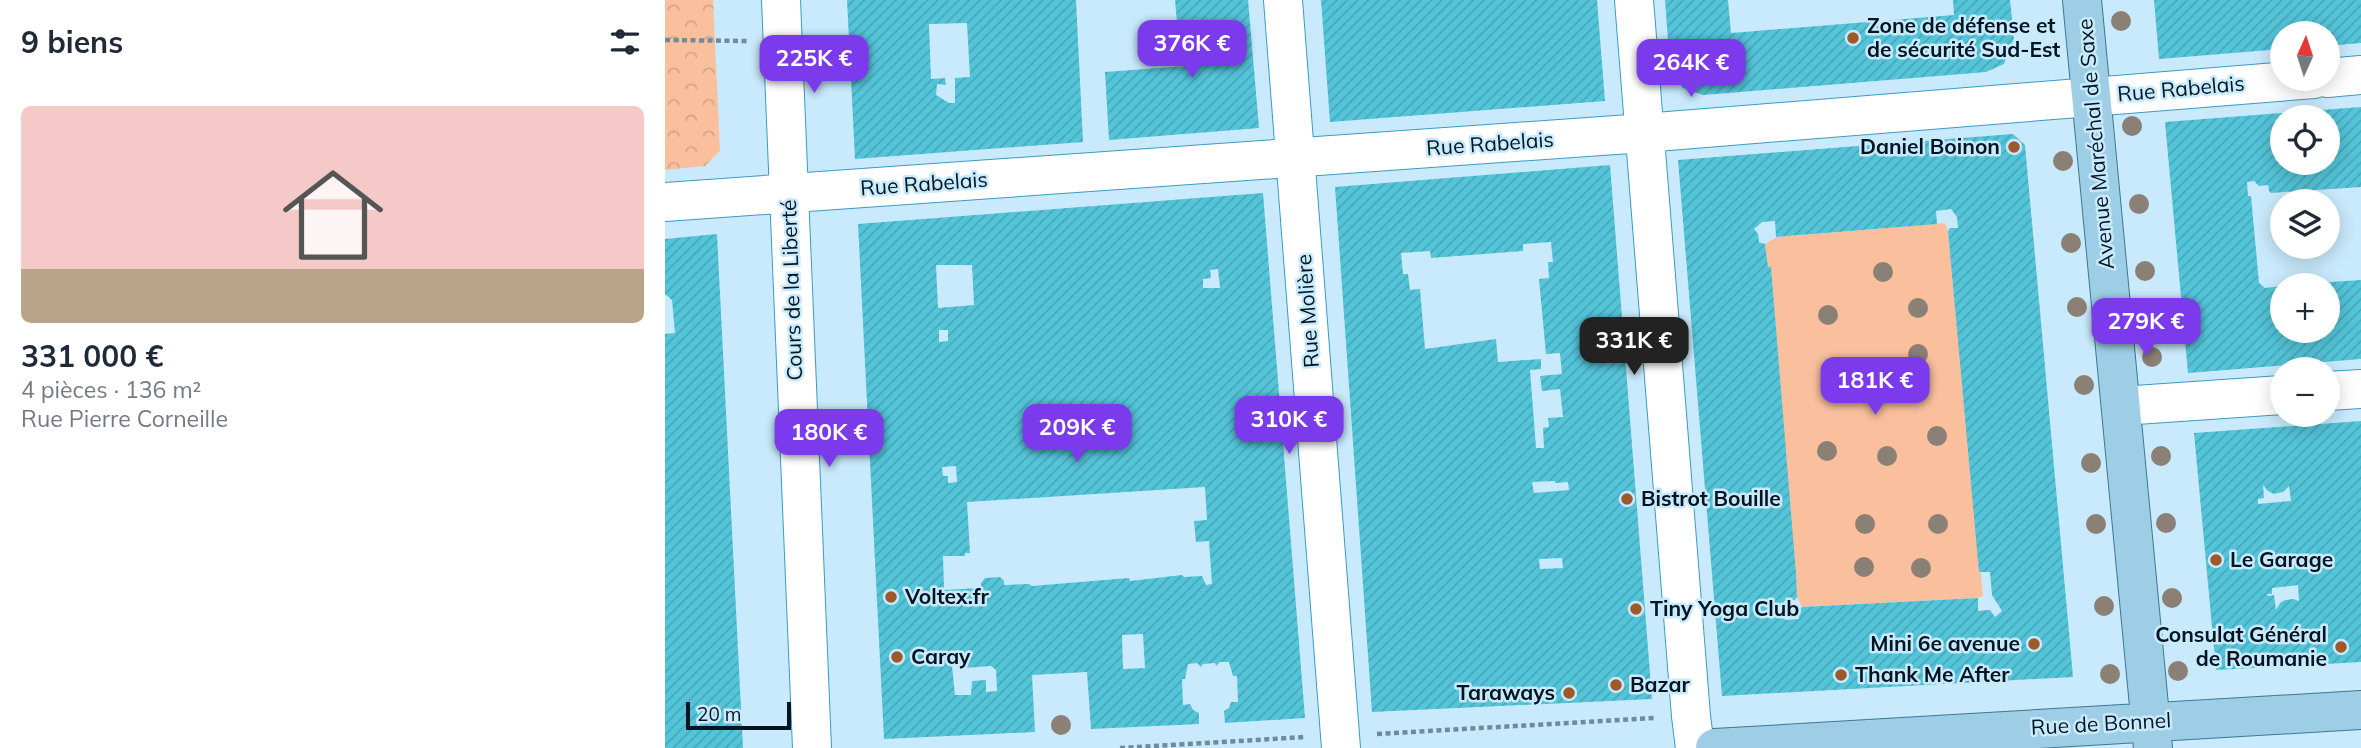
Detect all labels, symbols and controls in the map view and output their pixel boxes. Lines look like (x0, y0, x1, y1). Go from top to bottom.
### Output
place label: Zone de défense et de sécurité Sud-Est (1867, 12, 2060, 62)
street label: Avenue Maréchal de Saxe (2071, 18, 2119, 271)
pin: 376K € (1135, 20, 1249, 80)
north arrow (2270, 21, 2340, 91)
map controls (2270, 21, 2340, 427)
text: 9 biens (21, 23, 123, 61)
icon: filters (606, 23, 644, 61)
text: 376K € (1154, 28, 1230, 57)
marker: Zone de défense et de sécurité Sud-Est (1845, 30, 1861, 46)
pin: 225K € (757, 36, 871, 95)
pin: 264K € (1634, 40, 1748, 99)
text: 225K € (776, 43, 852, 72)
text: 264K € (1653, 47, 1729, 76)
street label: Rue Rabelais (2116, 69, 2246, 107)
button: locate (2270, 105, 2340, 175)
street label: Rue Rabelais (1425, 126, 1555, 160)
place label: Daniel Boinon (1860, 133, 2000, 159)
marker: Daniel Boinon (2006, 139, 2022, 155)
icon: home (270, 152, 396, 278)
street label: Rue Rabelais (859, 166, 989, 200)
button: layers (2270, 189, 2340, 259)
street label: Cours de la Liberté (775, 199, 807, 381)
street label: Rue Molière (1290, 253, 1324, 369)
button: + (2270, 273, 2340, 343)
pin: 279K € (2089, 298, 2203, 358)
text: 279K € (2108, 306, 2184, 335)
pin: 331K € (1577, 318, 1691, 377)
text: 331K € (1596, 325, 1672, 354)
text: 331 000 € (21, 337, 163, 375)
button: − (2270, 357, 2340, 427)
pin: 181K € (1818, 358, 1932, 417)
text: 181K € (1837, 365, 1913, 394)
text: 4 pièces · 136 m² (21, 375, 201, 404)
pin: 310K € (1232, 396, 1346, 456)
text: Rue Pierre Corneille (21, 404, 228, 433)
text: 310K € (1251, 404, 1327, 433)
pin: 209K € (1020, 405, 1134, 464)
pin: 180K € (772, 410, 886, 469)
text: 209K € (1039, 412, 1115, 441)
text: 180K € (791, 417, 867, 446)
place label: Bistrot Bouille (1641, 485, 1781, 511)
marker: Bistrot Bouille (1619, 491, 1635, 507)
place label: Le Garage (2230, 546, 2333, 572)
marker: Le Garage (2208, 552, 2224, 568)
place label: Voltex.fr (904, 583, 989, 609)
marker: Voltex.fr (883, 589, 899, 605)
place label: Tiny Yoga Club (1650, 595, 1799, 621)
marker: Tiny Yoga Club (1628, 601, 1644, 617)
place label: Consulat Général de Roumanie (2155, 621, 2327, 671)
place label: Mini 6e avenue (1870, 630, 2020, 656)
marker: Mini 6e avenue (2026, 636, 2042, 652)
marker: Consulat Général de Roumanie (2333, 639, 2349, 655)
place label: Caray (911, 643, 971, 669)
marker: Caray (889, 649, 905, 665)
place label: Thank Me After (1855, 661, 2010, 687)
marker: Thank Me After (1833, 667, 1849, 683)
place label: Bazar (1630, 671, 1690, 697)
marker: Bazar (1608, 677, 1624, 693)
place label: Taraways (1457, 679, 1555, 705)
marker: Taraways (1561, 685, 1577, 701)
scale bar (686, 699, 791, 731)
text: 20 m (697, 702, 741, 726)
street label: Rue de Bonnel (2030, 706, 2172, 740)

